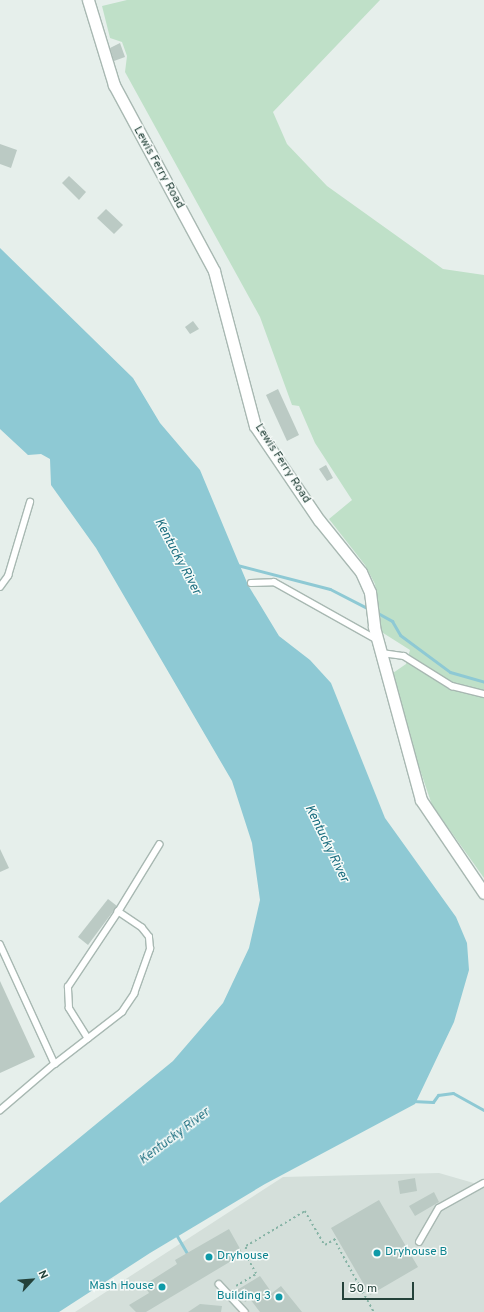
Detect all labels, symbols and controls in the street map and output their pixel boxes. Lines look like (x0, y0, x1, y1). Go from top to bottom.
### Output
street label: Lewis Ferry Road (129, 124, 187, 212)
street label: Lewis Ferry Road (251, 422, 313, 506)
water label: Kentucky River (150, 516, 204, 598)
water label: Kentucky River (300, 803, 352, 885)
water label: Kentucky River (137, 1105, 213, 1169)
place label: Dryhouse B (385, 1246, 447, 1260)
marker: Dryhouse B (372, 1248, 382, 1258)
place label: Dryhouse (217, 1250, 269, 1264)
marker: Dryhouse (204, 1252, 214, 1262)
north arrow (12, 1260, 52, 1300)
text: N (35, 1268, 51, 1281)
scale bar (344, 1274, 416, 1300)
place label: Mash House (89, 1280, 154, 1294)
text: 50 m (349, 1281, 377, 1297)
marker: Mash House (157, 1282, 167, 1292)
place label: Building 3 (217, 1290, 271, 1304)
marker: Building 3 (274, 1292, 284, 1302)

